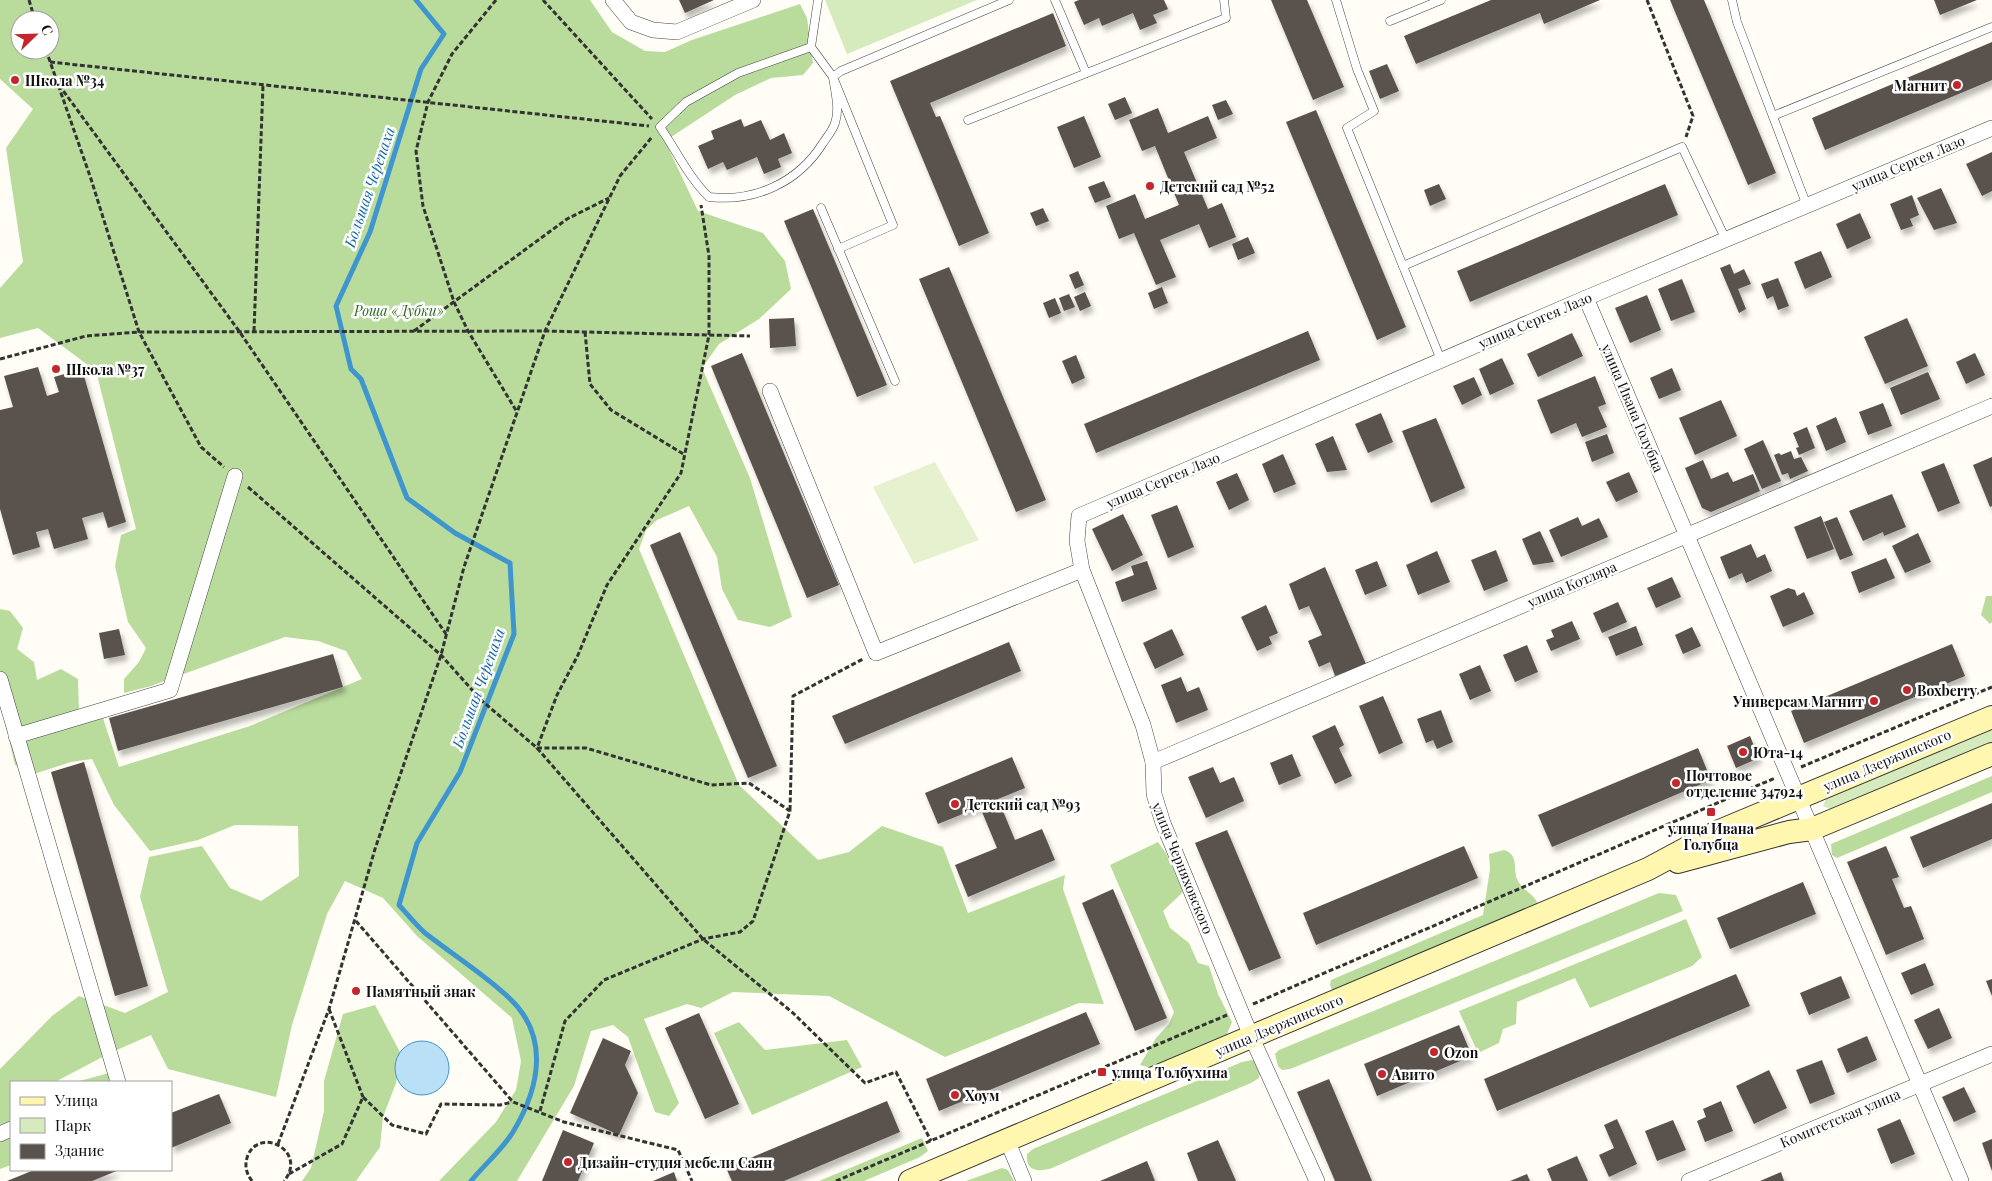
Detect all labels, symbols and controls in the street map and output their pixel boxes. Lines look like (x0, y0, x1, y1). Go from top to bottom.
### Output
north arrow (10, 10, 60, 60)
text: С (37, 21, 58, 38)
place label: Школа №34 (25, 71, 104, 90)
marker: Школа №34 (9, 74, 21, 86)
place label: Магнит (1894, 76, 1947, 95)
marker: Магнит (1951, 79, 1963, 91)
water label: Большая Черепаха (339, 124, 399, 251)
street label: улица Сергея Лазо (1847, 130, 1968, 196)
place label: Детский сад №52 (1160, 177, 1274, 196)
marker: Детский сад №52 (1144, 180, 1156, 192)
street label: улица Сергея Лазо (1474, 287, 1595, 353)
park label: Роща «Дубки» (353, 301, 444, 320)
street label: улица Ивана Голубца (1597, 340, 1669, 475)
place label: Школа №37 (66, 360, 145, 379)
marker: Школа №37 (50, 363, 62, 375)
street label: улица Сергея Лазо (1102, 447, 1223, 513)
street label: улица Котляра (1523, 557, 1620, 612)
water label: Большая Черепаха (447, 625, 509, 752)
place label: Boxberry (1917, 681, 1978, 700)
marker: Boxberry (1901, 684, 1913, 696)
place label: Универсам Магнит (1732, 692, 1864, 711)
marker: Универсам Магнит (1868, 695, 1880, 707)
street label: улица Дзержинского (1819, 724, 1954, 796)
place label: Юта-14 (1753, 743, 1803, 762)
marker: Юта-14 (1737, 746, 1749, 758)
place label: Почтовое отделение 347924 (1686, 766, 1803, 801)
marker: Почтовое отделение 347924 (1670, 777, 1682, 789)
place label: Детский сад №93 (965, 795, 1080, 814)
marker: Детский сад №93 (949, 798, 961, 810)
street label: улица Черняховского (1147, 798, 1218, 937)
marker: улица Ивана Голубца (1705, 806, 1717, 818)
place label: улица Ивана Голубца (1667, 819, 1755, 854)
place label: Памятный знак (366, 982, 476, 1001)
marker: Памятный знак (350, 985, 362, 997)
street label: улица Дзержинского (1211, 989, 1346, 1061)
place label: Ozon (1444, 1043, 1479, 1062)
marker: Ozon (1428, 1046, 1440, 1058)
place label: улица Толбухина (1111, 1063, 1228, 1082)
place label: Авито (1391, 1065, 1435, 1084)
marker: улица Толбухина (1096, 1066, 1108, 1078)
marker: Авито (1376, 1068, 1388, 1080)
legend (10, 1081, 172, 1171)
street label: Комитетская улица (1777, 1084, 1903, 1152)
place label: Хоум (965, 1086, 1000, 1105)
marker: Хоум (949, 1089, 961, 1101)
text: Улица (54, 1090, 98, 1110)
text: Парк (55, 1115, 91, 1135)
text: Здание (55, 1140, 104, 1160)
place label: Дизайн-студия мебели Саян (578, 1153, 772, 1172)
marker: Дизайн-студия мебели Саян (562, 1156, 574, 1168)

